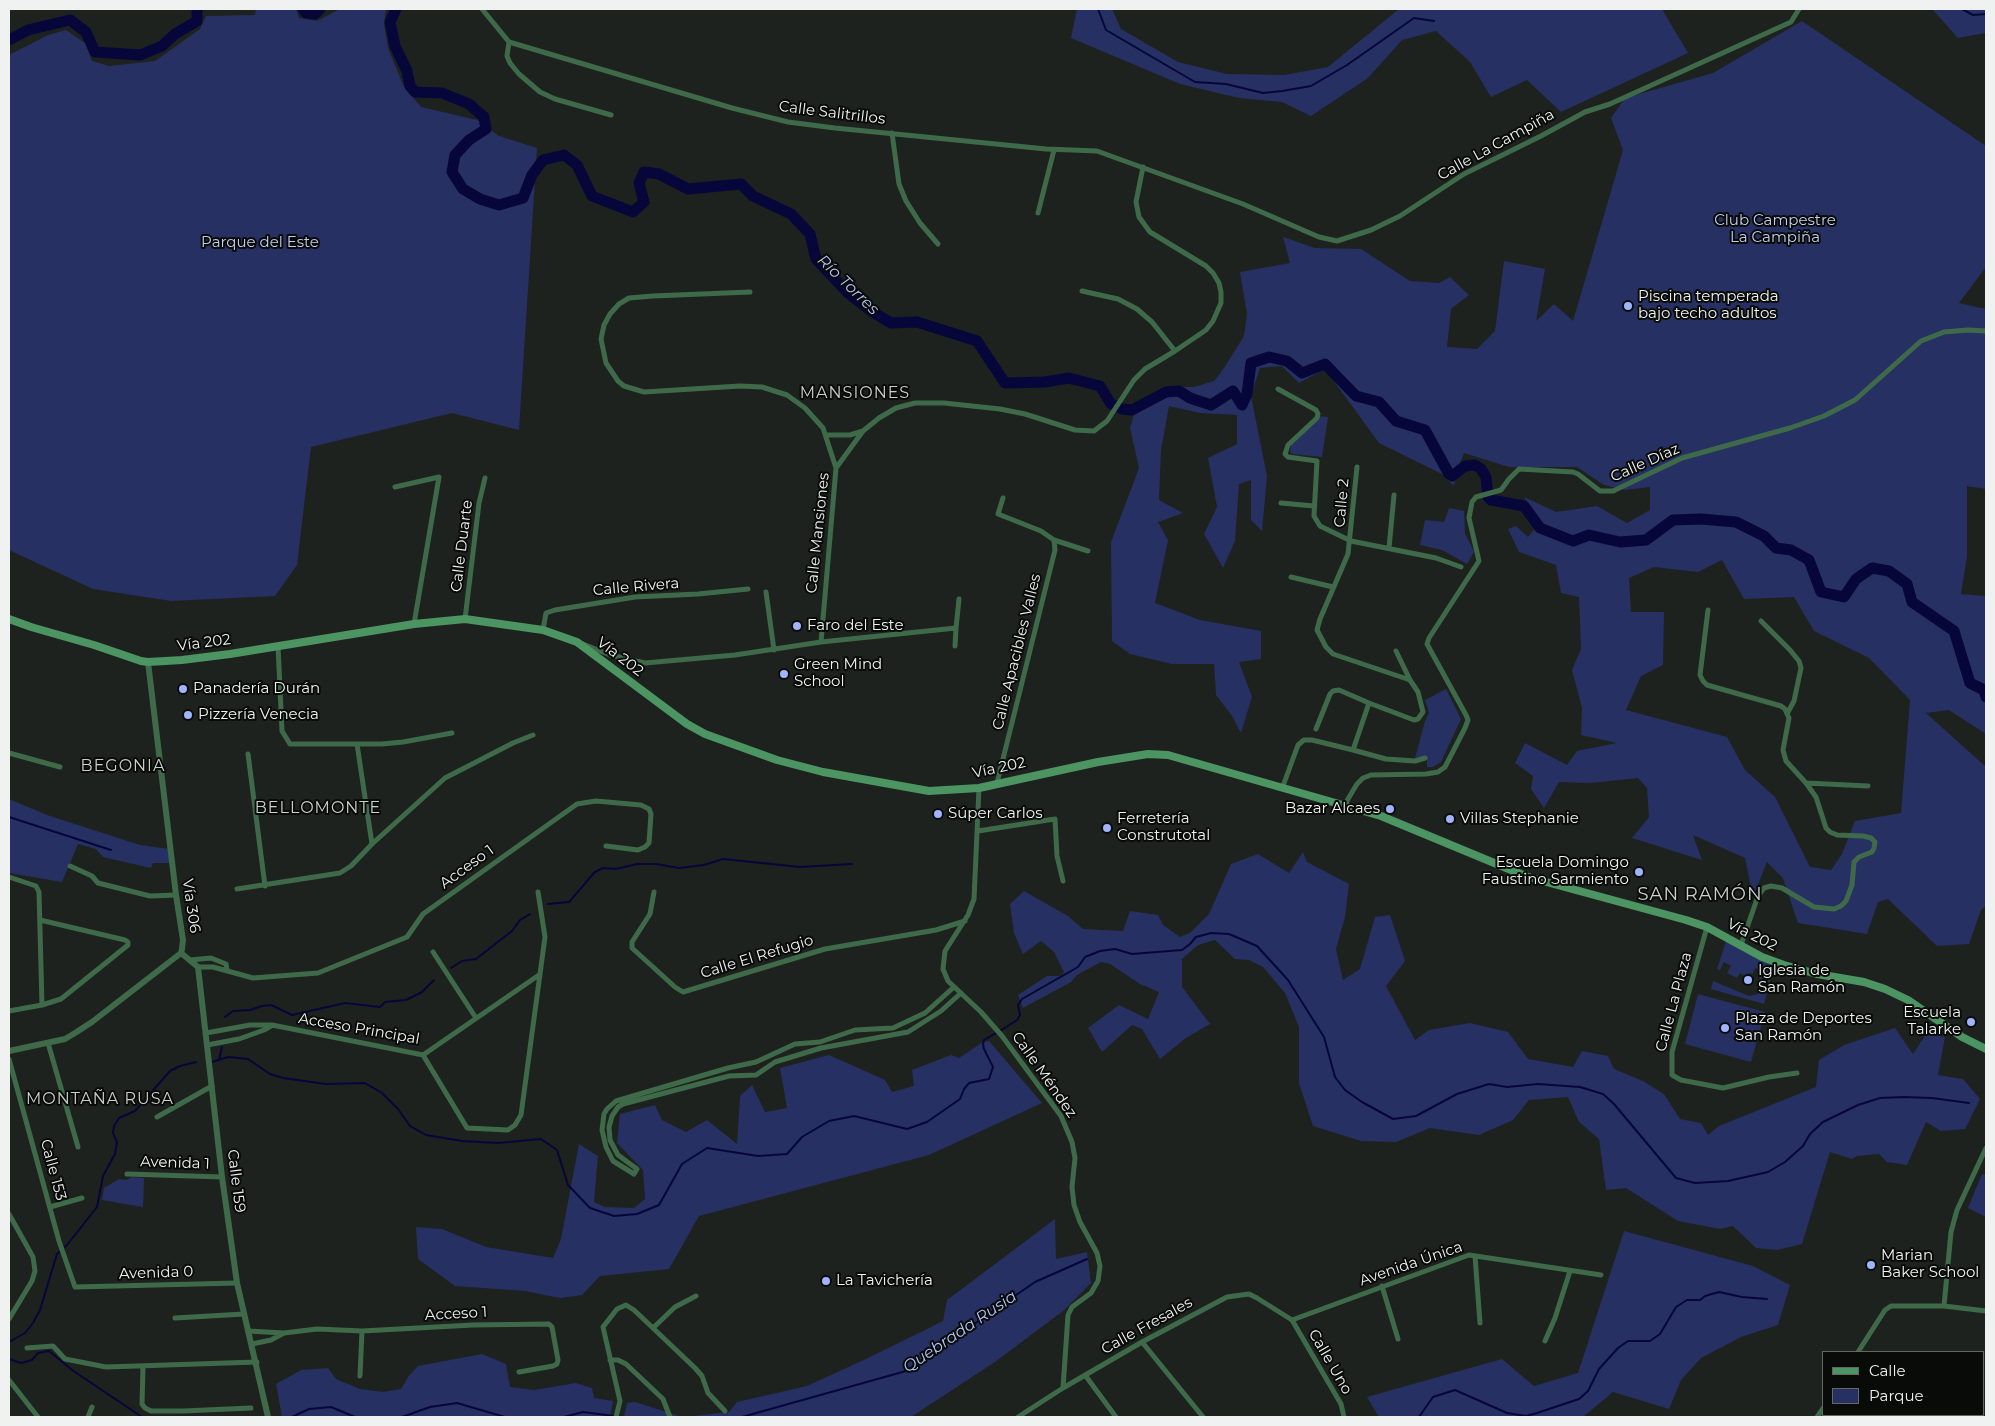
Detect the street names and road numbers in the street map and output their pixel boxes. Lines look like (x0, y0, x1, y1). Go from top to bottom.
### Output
street label: Calle Salitrillos (778, 98, 886, 128)
street label: Calle La Campiña (1435, 105, 1557, 185)
street label: Calle Díaz (1608, 440, 1682, 486)
street label: Calle Mansiones (803, 472, 833, 594)
street label: Calle 2 (1331, 478, 1353, 528)
street label: Calle Duarte (447, 499, 477, 593)
street label: Calle Apacibles Valles (989, 572, 1045, 732)
street label: Calle Rivera (592, 574, 680, 600)
street label: Vía 202 (176, 631, 232, 655)
street label: Vía 202 (593, 634, 647, 680)
street label: Vía 202 (971, 754, 1027, 782)
street label: Acceso 1 (436, 841, 498, 893)
street label: Vía 306 (178, 878, 204, 934)
street label: Vía 202 (1724, 915, 1780, 955)
street label: Calle El Refugio (698, 931, 816, 983)
street label: Calle La Plaza (1652, 950, 1696, 1054)
street label: Acceso Principal (297, 1009, 421, 1049)
street label: Calle Méndez (1008, 1029, 1080, 1121)
street label: Calle 153 (36, 1137, 70, 1203)
street label: Calle 159 (223, 1148, 249, 1214)
street label: Avenida 1 (140, 1153, 210, 1173)
street label: Avenida Única (1357, 1238, 1465, 1290)
street label: Avenida 0 (119, 1263, 193, 1283)
street label: Calle Fresales (1098, 1294, 1196, 1358)
street label: Acceso 1 (424, 1303, 488, 1325)
street label: Calle Uno (1304, 1326, 1356, 1398)

